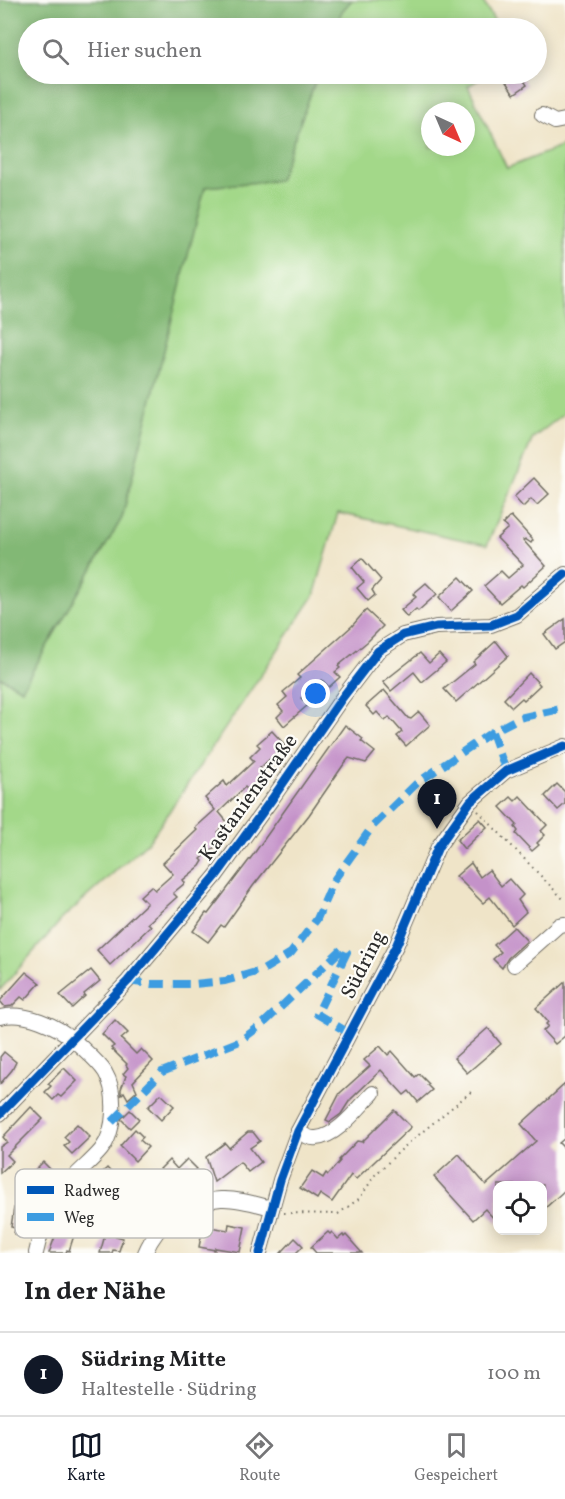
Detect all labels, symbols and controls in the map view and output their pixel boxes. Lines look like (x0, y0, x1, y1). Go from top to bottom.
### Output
search box (18, 18, 547, 84)
icon: search (39, 35, 72, 68)
text: Hier suchen (87, 36, 202, 67)
north arrow (421, 102, 475, 156)
your location (301, 679, 330, 708)
street label: Kastanienstraße (193, 728, 305, 868)
pin: 1 (418, 780, 456, 829)
street label: Südring (334, 926, 394, 1004)
legend (15, 1169, 213, 1238)
text: Radweg (64, 1181, 120, 1203)
map controls (493, 1181, 547, 1235)
button: locate (493, 1181, 547, 1235)
text: Weg (64, 1208, 95, 1230)
text: In der Nähe (24, 1274, 166, 1310)
text: Südring Mitte (81, 1345, 226, 1376)
text: 1 (39, 1360, 48, 1388)
text: 100 m (487, 1360, 541, 1388)
text: Haltestelle · Südring (81, 1376, 257, 1404)
tab: Karte (67, 1429, 105, 1487)
tab: Route (239, 1429, 280, 1487)
tab: Gespeichert (414, 1429, 498, 1487)

